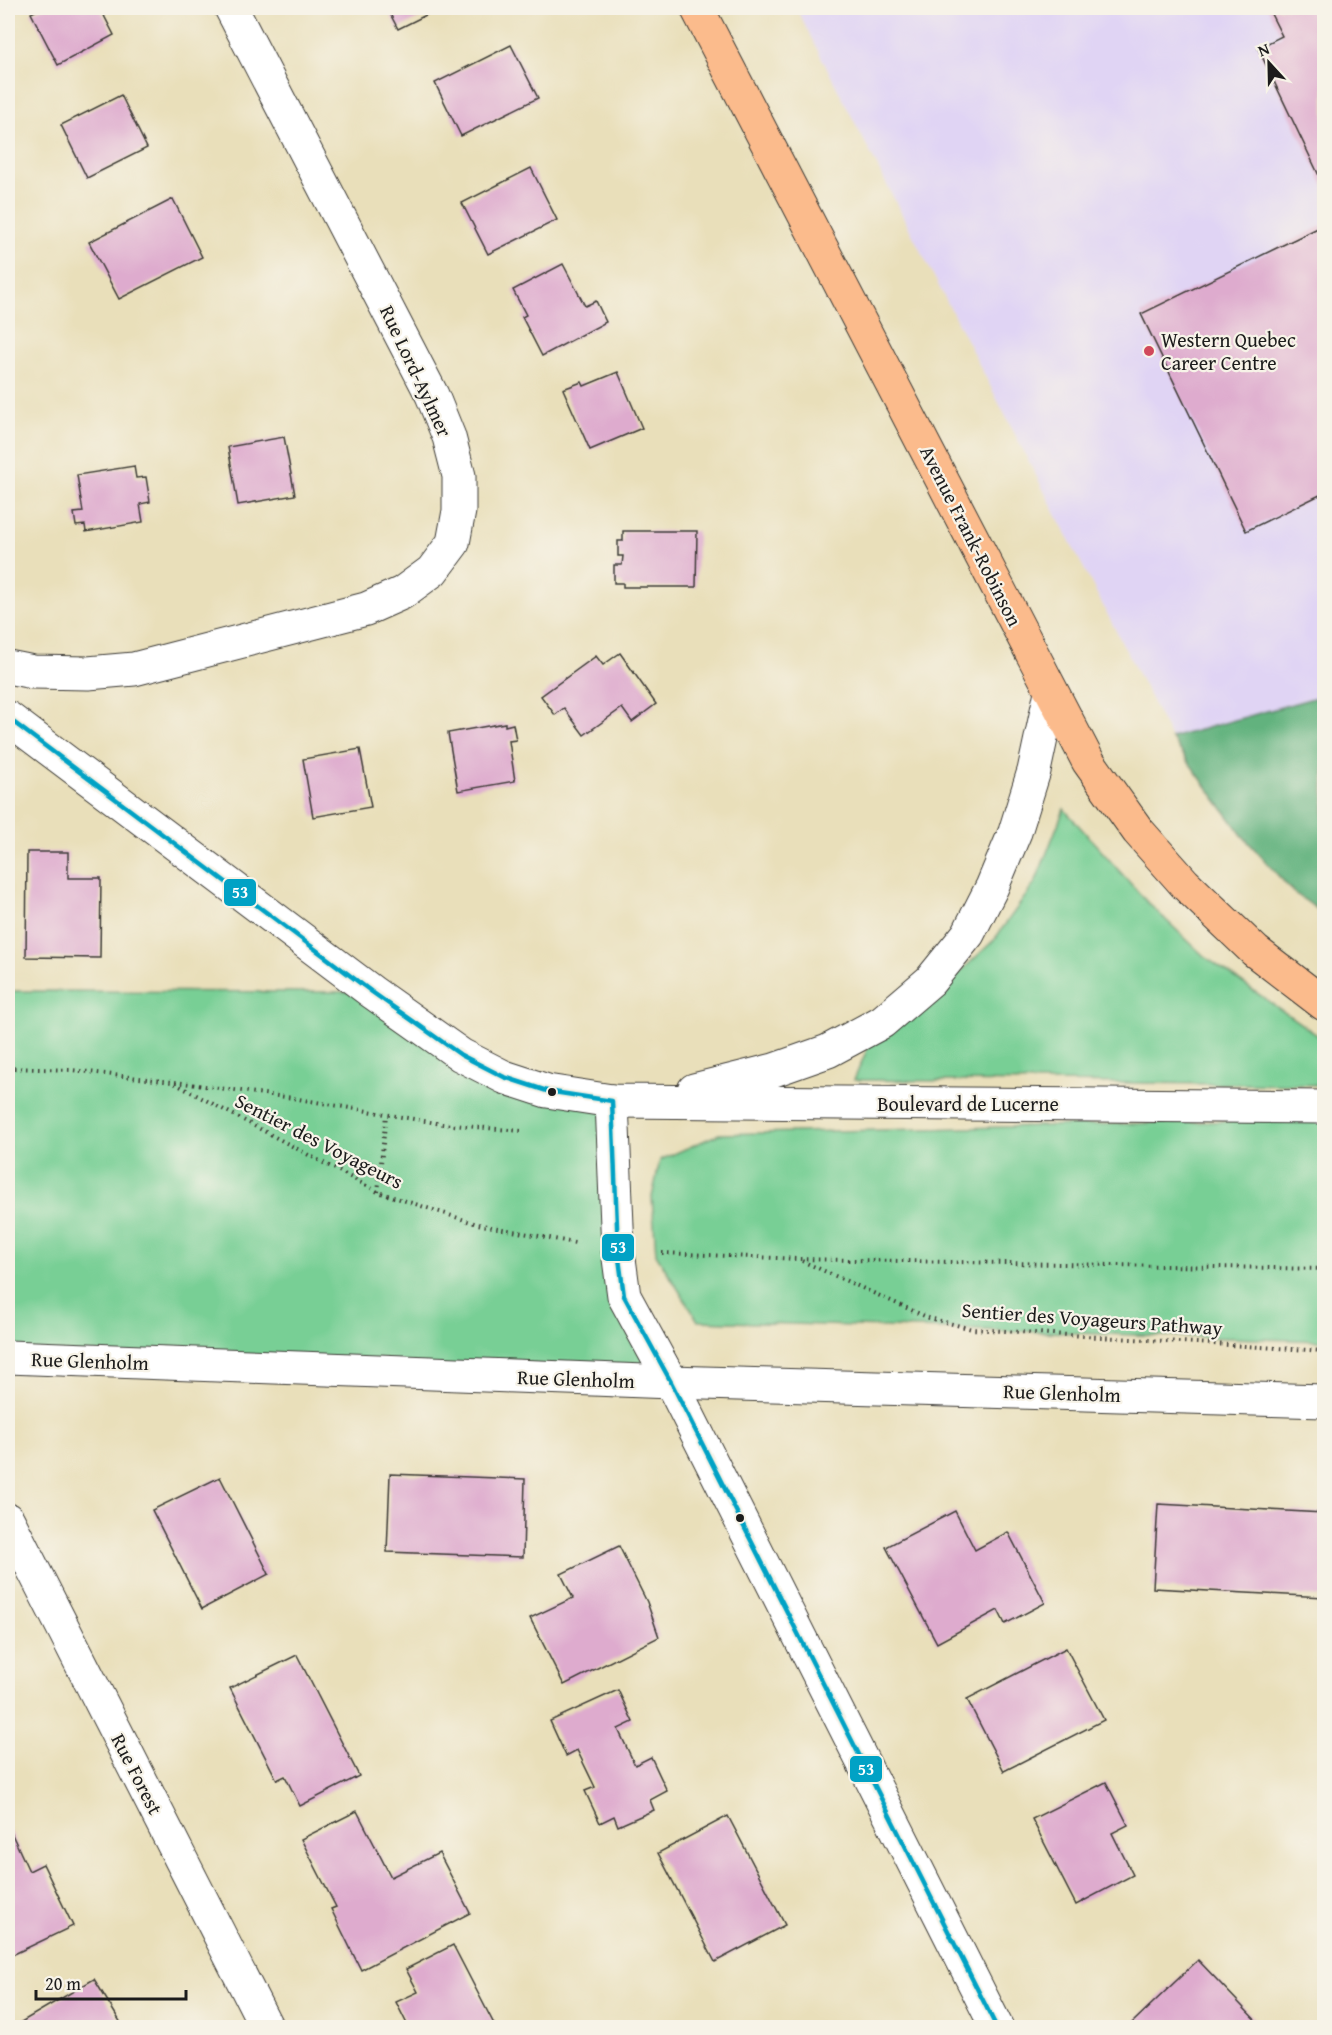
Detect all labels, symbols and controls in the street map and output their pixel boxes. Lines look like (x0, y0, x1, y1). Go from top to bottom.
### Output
north arrow (1239, 33, 1299, 93)
text: N (1254, 36, 1273, 62)
street label: Rue Lord-Aylmer (373, 300, 460, 441)
place label: Western Quebec Career Centre (1161, 325, 1296, 377)
marker: Western Quebec Career Centre (1142, 344, 1156, 358)
street label: Avenue Frank-Robinson (913, 440, 1030, 631)
line badge: 53 (223, 878, 257, 907)
text: 53 (232, 880, 248, 904)
street label: Sentier des Voyageurs (230, 1086, 408, 1196)
unlabelled marker (546, 1086, 558, 1098)
street label: Boulevard de Lucerne (877, 1089, 1059, 1118)
line badge: 53 (601, 1233, 635, 1262)
text: 53 (610, 1235, 626, 1259)
street label: Sentier des Voyageurs Pathway (961, 1295, 1223, 1342)
street label: Rue Glenholm (31, 1344, 150, 1377)
street label: Rue Glenholm (517, 1362, 636, 1395)
street label: Rue Glenholm (1003, 1376, 1122, 1409)
unlabelled marker (734, 1512, 746, 1524)
street label: Rue Forest (105, 1728, 170, 1819)
line badge: 53 (849, 1755, 883, 1783)
text: 53 (858, 1757, 874, 1781)
scale bar (36, 1963, 186, 2001)
text: 20 m (45, 1970, 81, 1997)

